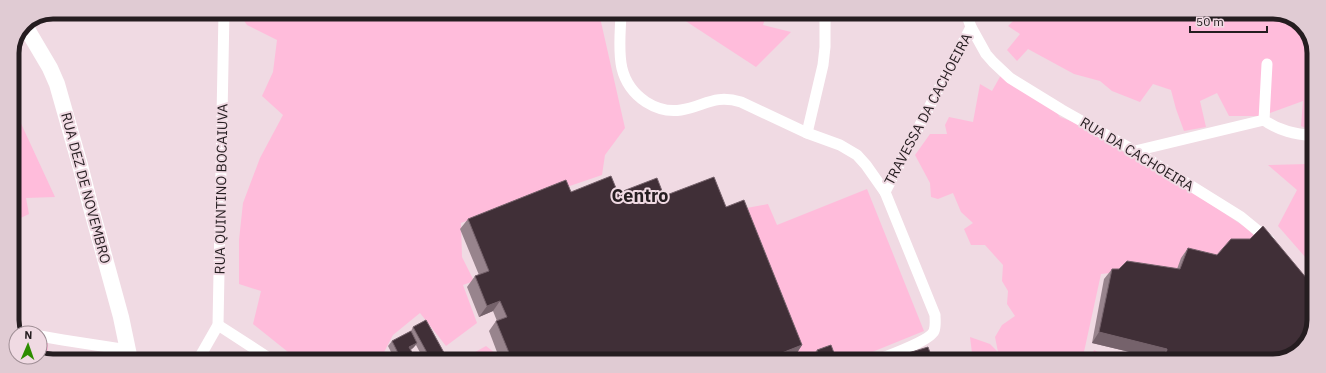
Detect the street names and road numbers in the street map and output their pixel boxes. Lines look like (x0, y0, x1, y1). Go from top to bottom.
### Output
street label: TRAVESSA DA CACHOEIRA (880, 30, 976, 188)
street label: RUA QUINTINO BOCAIUVA (211, 104, 231, 274)
street label: RUA DEZ DE NOVEMBRO (57, 110, 115, 266)
street label: RUA DA CACHOEIRA (1077, 113, 1197, 195)

